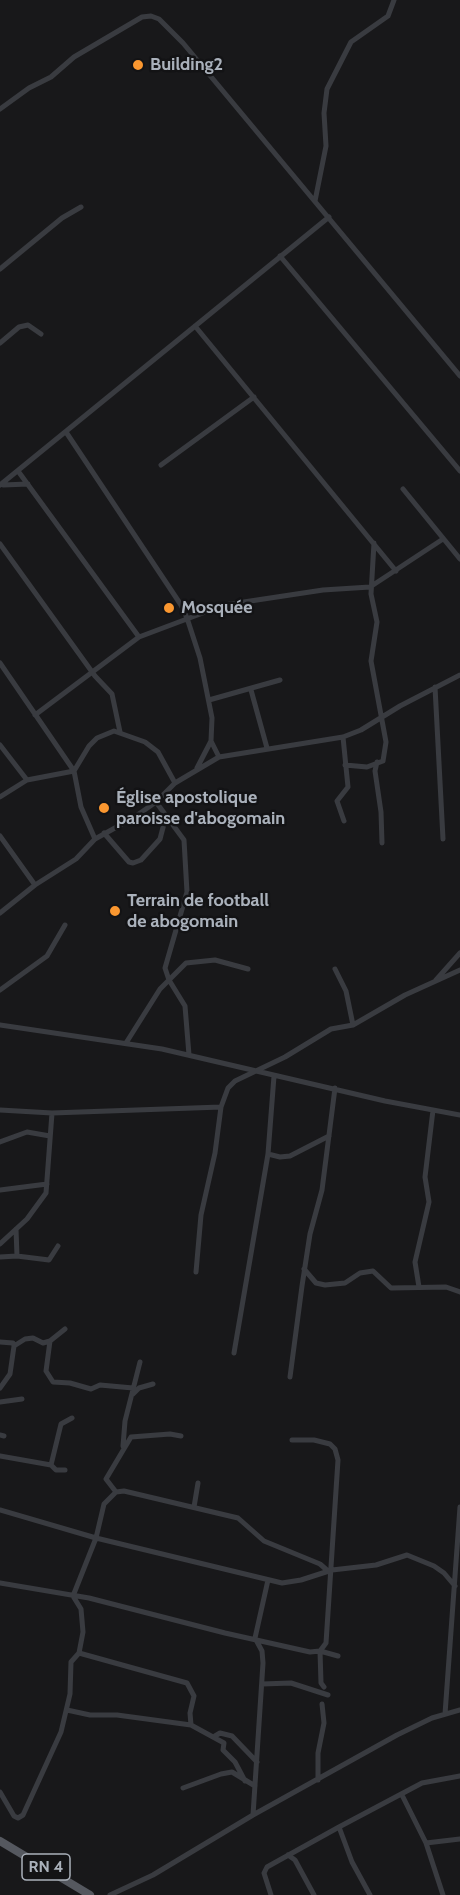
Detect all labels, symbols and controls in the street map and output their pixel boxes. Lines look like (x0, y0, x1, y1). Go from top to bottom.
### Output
place label: Building2 (150, 54, 223, 76)
marker: Building2 (131, 58, 145, 72)
place label: Mosquée (181, 597, 252, 619)
marker: Mosquée (162, 601, 176, 615)
place label: Église apostolique paroisse d'abogomain (116, 787, 285, 830)
marker: Église apostolique paroisse d'abogomain (97, 801, 111, 815)
place label: Terrain de football de abogomain (127, 890, 269, 932)
marker: Terrain de football de abogomain (108, 904, 122, 918)
road number: RN 4 (22, 1854, 70, 1880)

